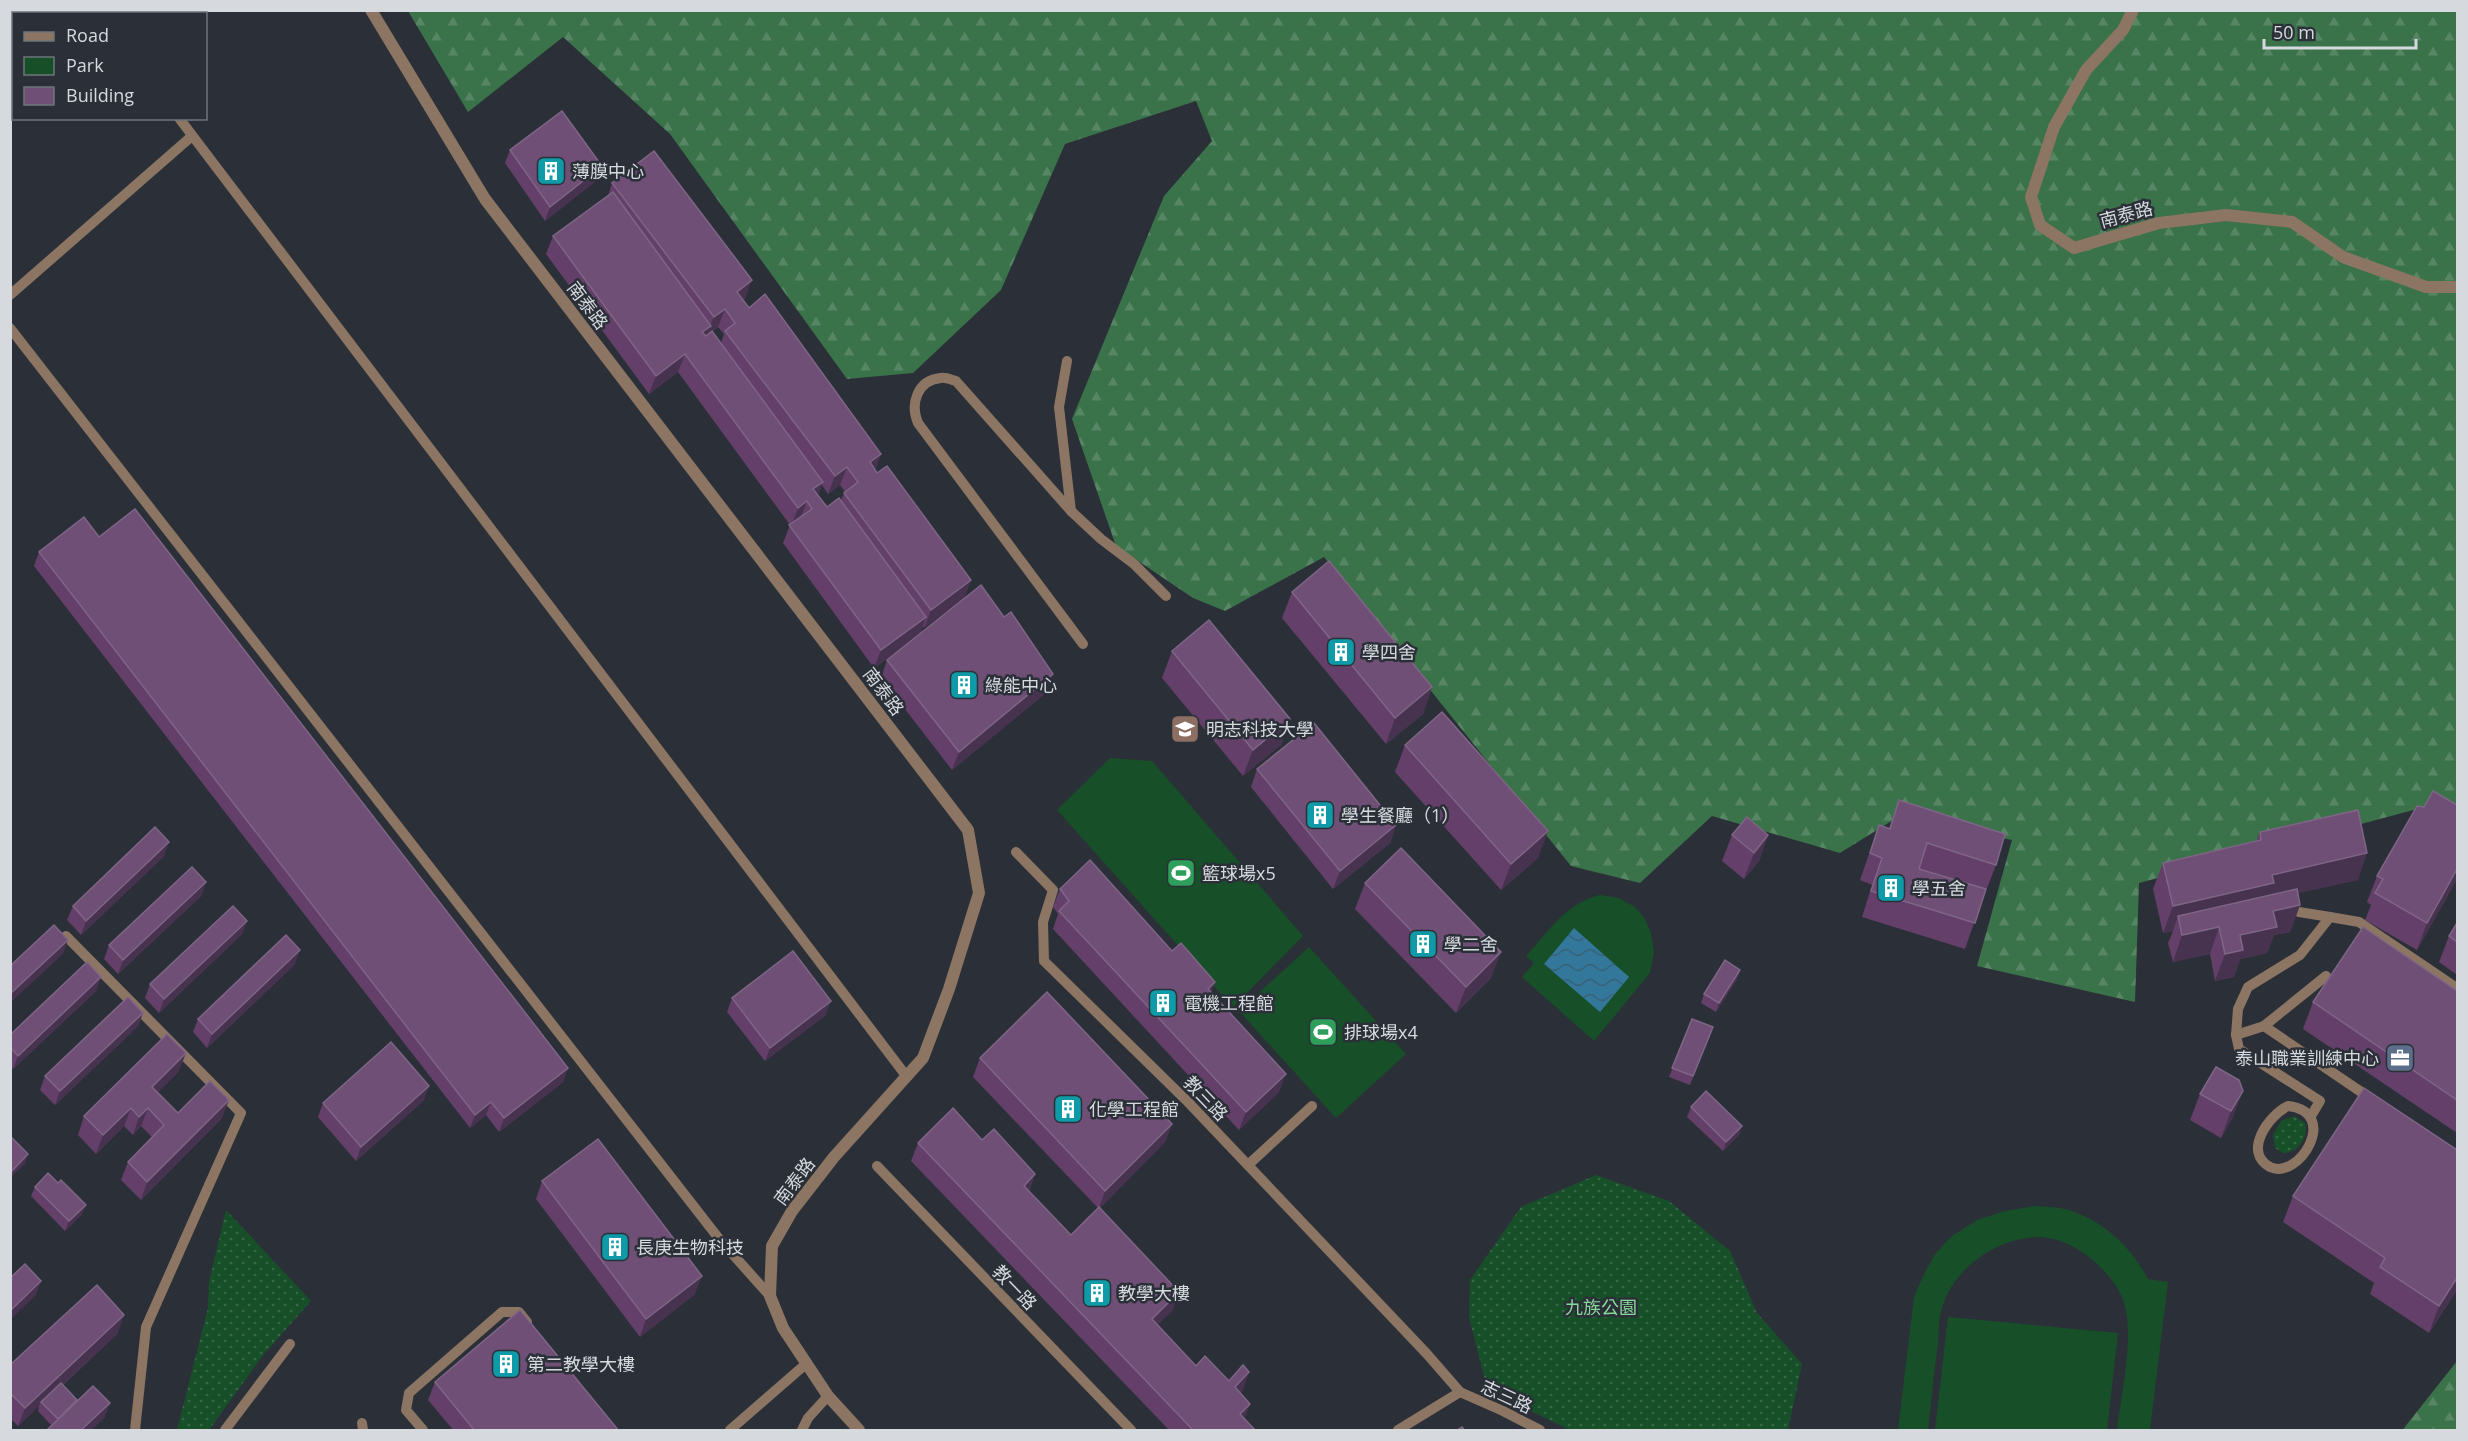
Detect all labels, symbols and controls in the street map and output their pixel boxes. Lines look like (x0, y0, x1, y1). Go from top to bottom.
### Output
legend (12, 12, 207, 120)
scale bar (2264, 12, 2416, 50)
text: 50 m (2273, 20, 2315, 44)
text: Road (66, 23, 109, 47)
text: Park (66, 53, 104, 77)
text: Building (66, 83, 134, 107)
building icon: 薄膜中心 (535, 155, 567, 187)
place label: 薄膜中心 (572, 159, 644, 183)
street label: 南泰路 (2097, 195, 2155, 233)
street label: 南泰路 (562, 276, 614, 334)
building icon: 學四舍 (1325, 636, 1357, 668)
place label: 學四舍 (1362, 640, 1416, 664)
street label: 南泰路 (858, 662, 910, 720)
building icon: 綠能中心 (948, 669, 980, 701)
place label: 綠能中心 (985, 673, 1057, 697)
school or university icon: 明志科技大學 (1169, 713, 1201, 745)
place label: 明志科技大學 (1206, 717, 1314, 741)
building icon: 學生餐廳（1） (1304, 799, 1336, 831)
place label: 學生餐廳（1） (1341, 803, 1459, 827)
sports icon: 籃球場x5 (1165, 857, 1197, 889)
place label: 籃球場x5 (1202, 861, 1276, 885)
building icon: 學五舍 (1875, 872, 1907, 904)
place label: 學五舍 (1912, 876, 1966, 900)
building icon: 學二舍 (1407, 928, 1439, 960)
place label: 學二舍 (1444, 932, 1498, 956)
building icon: 電機工程館 (1147, 987, 1179, 1019)
place label: 電機工程館 (1184, 991, 1274, 1015)
sports icon: 排球場x4 (1307, 1016, 1339, 1048)
place label: 排球場x4 (1344, 1020, 1418, 1044)
office icon: 泰山職業訓練中心 (2384, 1042, 2416, 1074)
place label: 泰山職業訓練中心 (2235, 1046, 2379, 1070)
street label: 教三路 (1179, 1070, 1233, 1126)
building icon: 化學工程館 (1052, 1093, 1084, 1125)
place label: 化學工程館 (1089, 1097, 1179, 1121)
street label: 南泰路 (768, 1152, 820, 1210)
building icon: 長庚生物科技 (599, 1231, 631, 1263)
place label: 長庚生物科技 (636, 1235, 744, 1259)
street label: 教一路 (988, 1259, 1042, 1315)
building icon: 教學大樓 (1081, 1277, 1113, 1309)
place label: 教學大樓 (1118, 1281, 1190, 1305)
park label: 九族公園 (1565, 1295, 1637, 1319)
building icon: 第二教學大樓 (490, 1348, 522, 1380)
place label: 第二教學大樓 (527, 1352, 635, 1376)
street label: 志三路 (1477, 1374, 1537, 1418)

